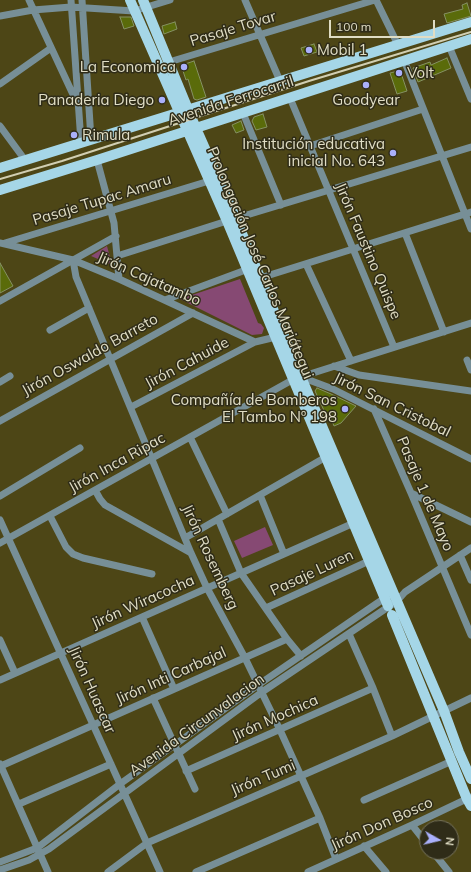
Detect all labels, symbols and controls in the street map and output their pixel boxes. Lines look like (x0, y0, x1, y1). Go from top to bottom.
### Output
street label: Pasaje Tovar (188, 7, 278, 51)
scale bar (331, 12, 437, 38)
text: 100 m (336, 19, 371, 34)
place label: Mobil 1 (317, 41, 367, 59)
marker: Mobil 1 (304, 45, 314, 55)
place label: La Economica (80, 58, 176, 76)
marker: La Economica (179, 62, 189, 72)
place label: Volt (407, 64, 434, 82)
marker: Volt (394, 68, 404, 78)
street label: Avenida Ferrocarril (166, 72, 296, 130)
marker: Goodyear (361, 80, 371, 90)
place label: Panaderia Diego (38, 91, 154, 109)
place label: Goodyear (332, 91, 400, 109)
marker: Panaderia Diego (157, 95, 167, 105)
place label: Rimula (82, 126, 130, 144)
marker: Rimula (69, 130, 79, 140)
place label: Institución educativa inicial No. 643 (242, 135, 385, 170)
street label: Prolongación José Carlos Mariátegui (203, 144, 317, 382)
marker: Institución educativa inicial No. 643 (388, 148, 398, 158)
street label: Pasaje Tupac Amaru (31, 170, 173, 230)
street label: Jirón Faustino Quispe (331, 180, 405, 322)
street label: Jirón Cajatambo (94, 248, 204, 310)
street label: Jirón Oswaldo Barreto (19, 310, 161, 400)
street label: Jirón Cahuide (142, 333, 232, 393)
street label: Jirón San Cristobal (330, 369, 454, 441)
place label: Compañía de Bomberos El Tambo Nº 198 (171, 391, 337, 426)
marker: Compañía de Bomberos El Tambo Nº 198 (340, 404, 350, 414)
street label: Jirón Inca Ripac (66, 429, 168, 497)
street label: Pasaje 1 de Mayo (393, 434, 457, 554)
street label: Jirón Rosemberg (178, 501, 242, 613)
street label: Pasaje Luren (268, 546, 356, 600)
street label: Jirón Wiracocha (89, 571, 197, 633)
street label: Jirón Huascar (65, 644, 119, 736)
street label: Jirón Inti Carbajal (113, 644, 229, 708)
street label: Avenida Circunvalacion (126, 670, 268, 780)
street label: Jirón Mochica (229, 691, 321, 745)
street label: Jirón Tumi (228, 756, 298, 800)
street label: Jirón Don Bosco (328, 793, 436, 855)
north arrow (419, 820, 459, 860)
text: N (442, 836, 457, 847)

